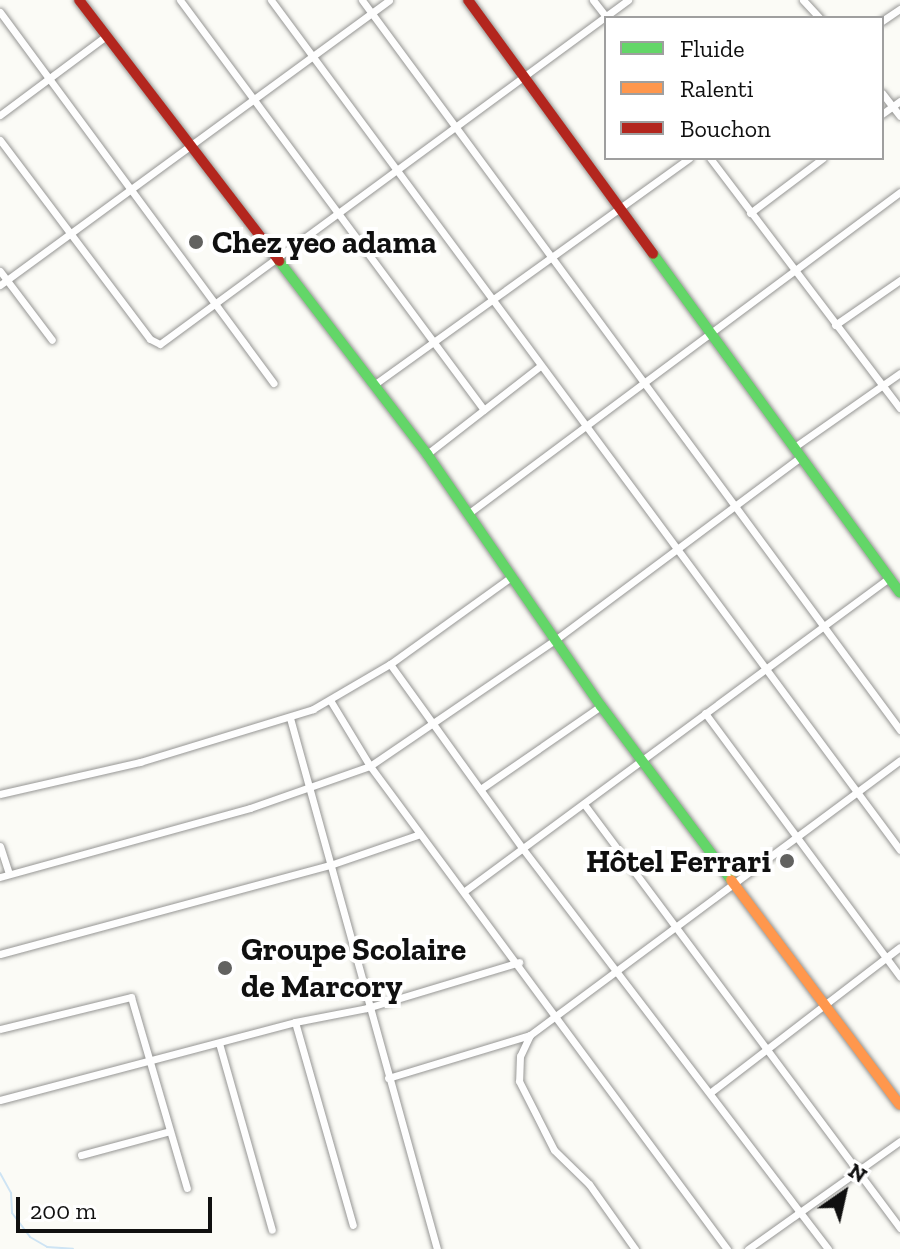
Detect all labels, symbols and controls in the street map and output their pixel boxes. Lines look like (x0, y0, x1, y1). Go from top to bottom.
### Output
legend (604, 16, 884, 160)
text: Fluide (680, 34, 744, 63)
text: Ralenti (680, 74, 753, 103)
text: Bouchon (680, 114, 771, 143)
place label: Chez yeo adama (212, 223, 437, 261)
marker: Chez yeo adama (187, 233, 205, 251)
place label: Hôtel Ferrari (586, 842, 771, 880)
marker: Hôtel Ferrari (778, 852, 796, 870)
place label: Groupe Scolaire de Marcory (241, 931, 466, 1006)
marker: Groupe Scolaire de Marcory (216, 959, 234, 977)
north arrow (804, 1153, 884, 1233)
text: N (843, 1157, 872, 1189)
scale bar (20, 1181, 216, 1231)
text: 200 m (30, 1196, 96, 1225)

